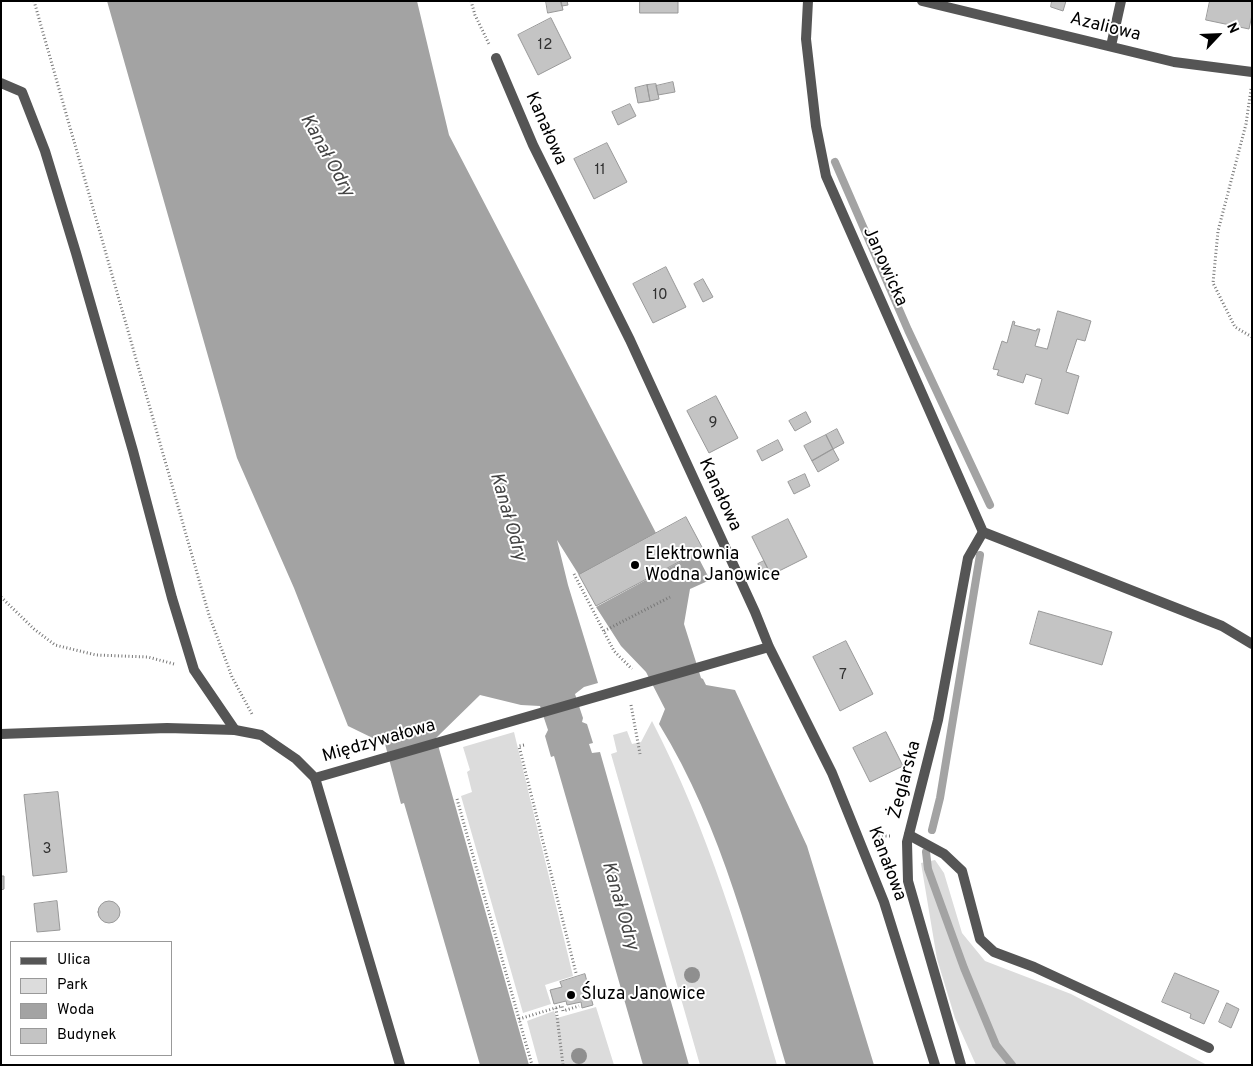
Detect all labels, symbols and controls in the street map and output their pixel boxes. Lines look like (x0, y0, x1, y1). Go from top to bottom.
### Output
street label: Azaliowa (1067, 9, 1143, 47)
north arrow (1193, 10, 1243, 60)
text: N (1222, 20, 1242, 37)
house number: 12 (538, 37, 552, 55)
street label: Kanałowa (519, 89, 571, 169)
water label: Kanał Odry (294, 111, 358, 201)
house number: 11 (594, 162, 606, 180)
street label: Janowicka (857, 224, 911, 310)
house number: 10 (652, 287, 668, 305)
house number: 9 (709, 415, 717, 433)
street label: Kanałowa (693, 455, 745, 535)
water label: Kanał Odry (483, 470, 531, 564)
place label: Elektrownia Wodna Janowice (645, 544, 780, 586)
marker: Elektrownia Wodna Janowice (629, 559, 641, 571)
house number: 7 (839, 667, 847, 685)
street label: Międzywałowa (320, 716, 438, 768)
street label: Żeglarska (885, 739, 927, 821)
street label: Kanałowa (862, 824, 910, 904)
house number: 3 (42, 841, 52, 859)
water label: Kanał Odry (595, 859, 643, 953)
legend (10, 941, 172, 1056)
text: Ulica (57, 951, 90, 970)
text: Park (57, 976, 88, 995)
place label: Śluza Janowice (581, 984, 705, 1006)
marker: Śluza Janowice (565, 989, 577, 1001)
text: Woda (57, 1001, 94, 1020)
text: Budynek (57, 1026, 116, 1045)

